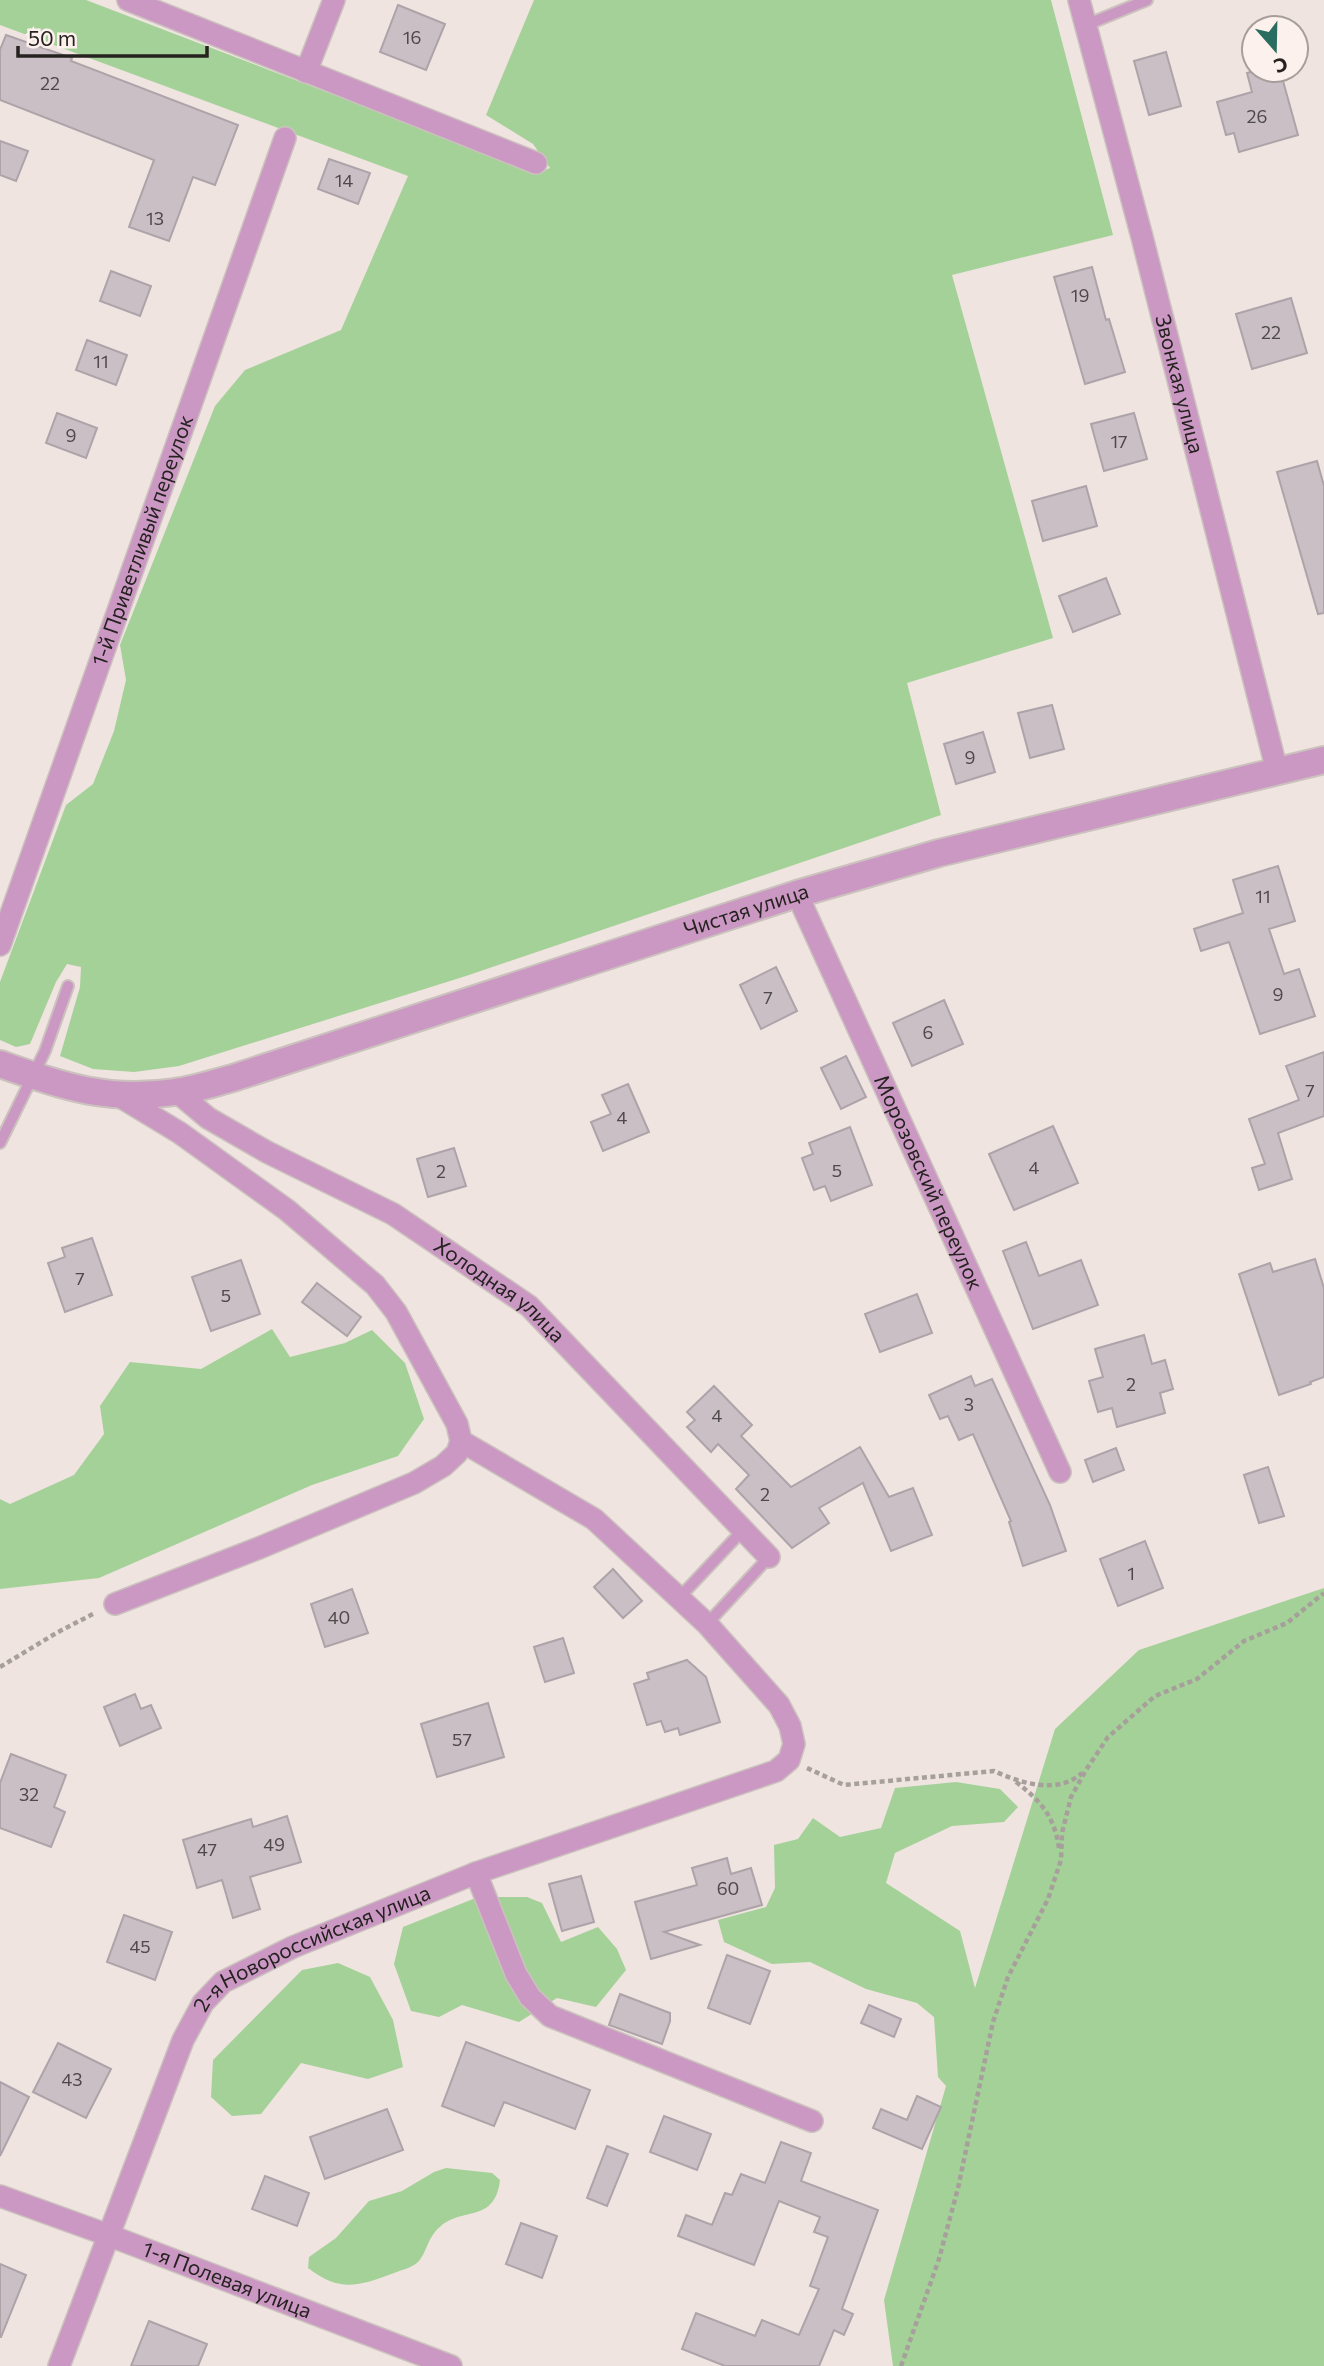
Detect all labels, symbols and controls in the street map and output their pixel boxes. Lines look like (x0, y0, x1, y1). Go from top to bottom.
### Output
scale bar (18, 14, 206, 58)
north arrow (1240, 14, 1310, 84)
text: 50 m (28, 25, 76, 50)
house number: 16 (403, 26, 421, 48)
text: С (1271, 52, 1291, 78)
house number: 22 (40, 72, 60, 94)
house number: 26 (1247, 105, 1267, 127)
house number: 14 (335, 169, 353, 191)
house number: 13 (146, 207, 164, 229)
house number: 19 (1071, 284, 1089, 306)
street label: Звонкая улица (1151, 312, 1210, 456)
house number: 22 (1261, 321, 1281, 343)
house number: 11 (93, 350, 109, 372)
street label: 1-й Приветливый переулок (86, 411, 197, 669)
house number: 9 (66, 424, 76, 446)
house number: 17 (1110, 430, 1128, 452)
house number: 9 (965, 746, 975, 768)
street label: Чистая улица (680, 877, 811, 941)
house number: 11 (1255, 885, 1271, 907)
house number: 9 (1273, 983, 1283, 1005)
house number: 7 (763, 986, 773, 1008)
house number: 6 (923, 1021, 933, 1043)
street label: Морозовский переулок (870, 1071, 989, 1293)
house number: 7 (1305, 1079, 1315, 1101)
house number: 4 (617, 1106, 628, 1128)
house number: 4 (1029, 1156, 1040, 1178)
house number: 5 (832, 1159, 842, 1181)
house number: 2 (436, 1160, 446, 1182)
street label: Холодная улица (430, 1232, 571, 1347)
house number: 7 (75, 1267, 85, 1289)
house number: 5 (221, 1284, 231, 1306)
house number: 2 (1126, 1373, 1136, 1395)
house number: 3 (964, 1393, 974, 1415)
house number: 4 (712, 1404, 723, 1426)
house number: 2 (760, 1483, 770, 1505)
house number: 1 (1127, 1562, 1135, 1584)
house number: 40 (328, 1606, 350, 1628)
house number: 57 (452, 1728, 472, 1750)
house number: 32 (19, 1783, 39, 1805)
house number: 49 (263, 1833, 285, 1855)
house number: 47 (197, 1838, 217, 1860)
house number: 60 (717, 1877, 739, 1899)
street label: 2-я Новороссийская улица (187, 1879, 434, 2015)
house number: 45 (129, 1935, 151, 1957)
house number: 43 (61, 2068, 83, 2090)
street label: 1-я Полевая улица (139, 2235, 315, 2323)

